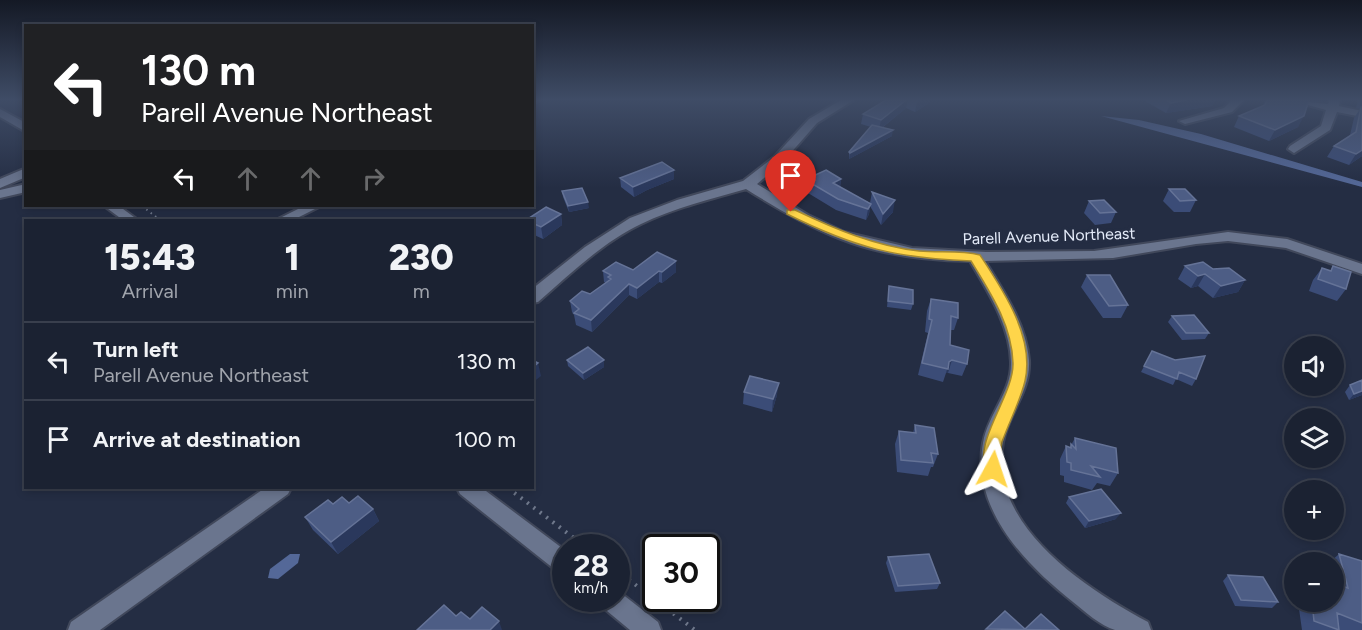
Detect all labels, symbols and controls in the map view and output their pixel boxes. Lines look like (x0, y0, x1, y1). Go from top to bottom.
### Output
text: 130 m (141, 45, 256, 96)
icon: left (42, 48, 120, 126)
text: Parell Avenue Northeast (141, 96, 433, 129)
pin (765, 150, 816, 212)
icon: arrive (774, 159, 807, 192)
icon: left (168, 162, 201, 195)
icon: ahead (231, 162, 264, 195)
icon: ahead (294, 162, 327, 195)
icon: right (357, 162, 390, 195)
street label: Parell Avenue Northeast (962, 223, 1136, 249)
text: 15:43 (104, 236, 196, 279)
text: 1 (285, 236, 300, 279)
text: 230 (389, 236, 454, 279)
text: Arrival (122, 279, 178, 303)
text: min (276, 279, 309, 303)
text: m (413, 279, 430, 303)
text: Turn left (93, 336, 179, 363)
map controls (1284, 336, 1344, 612)
button: sound (1284, 336, 1344, 396)
icon: left (42, 345, 75, 378)
text: 130 m (457, 348, 516, 375)
text: Parell Avenue Northeast (93, 363, 309, 387)
button: layers (1284, 408, 1344, 468)
icon: arrive (42, 423, 75, 456)
text: Arrive at destination (93, 426, 301, 453)
text: 100 m (455, 426, 516, 453)
position arrow (961, 437, 1025, 501)
button: + (1284, 480, 1344, 540)
speed limit sign: 30 (642, 534, 720, 612)
text: 28 (573, 547, 609, 584)
button: − (1284, 552, 1344, 612)
text: km/h (574, 579, 608, 597)

